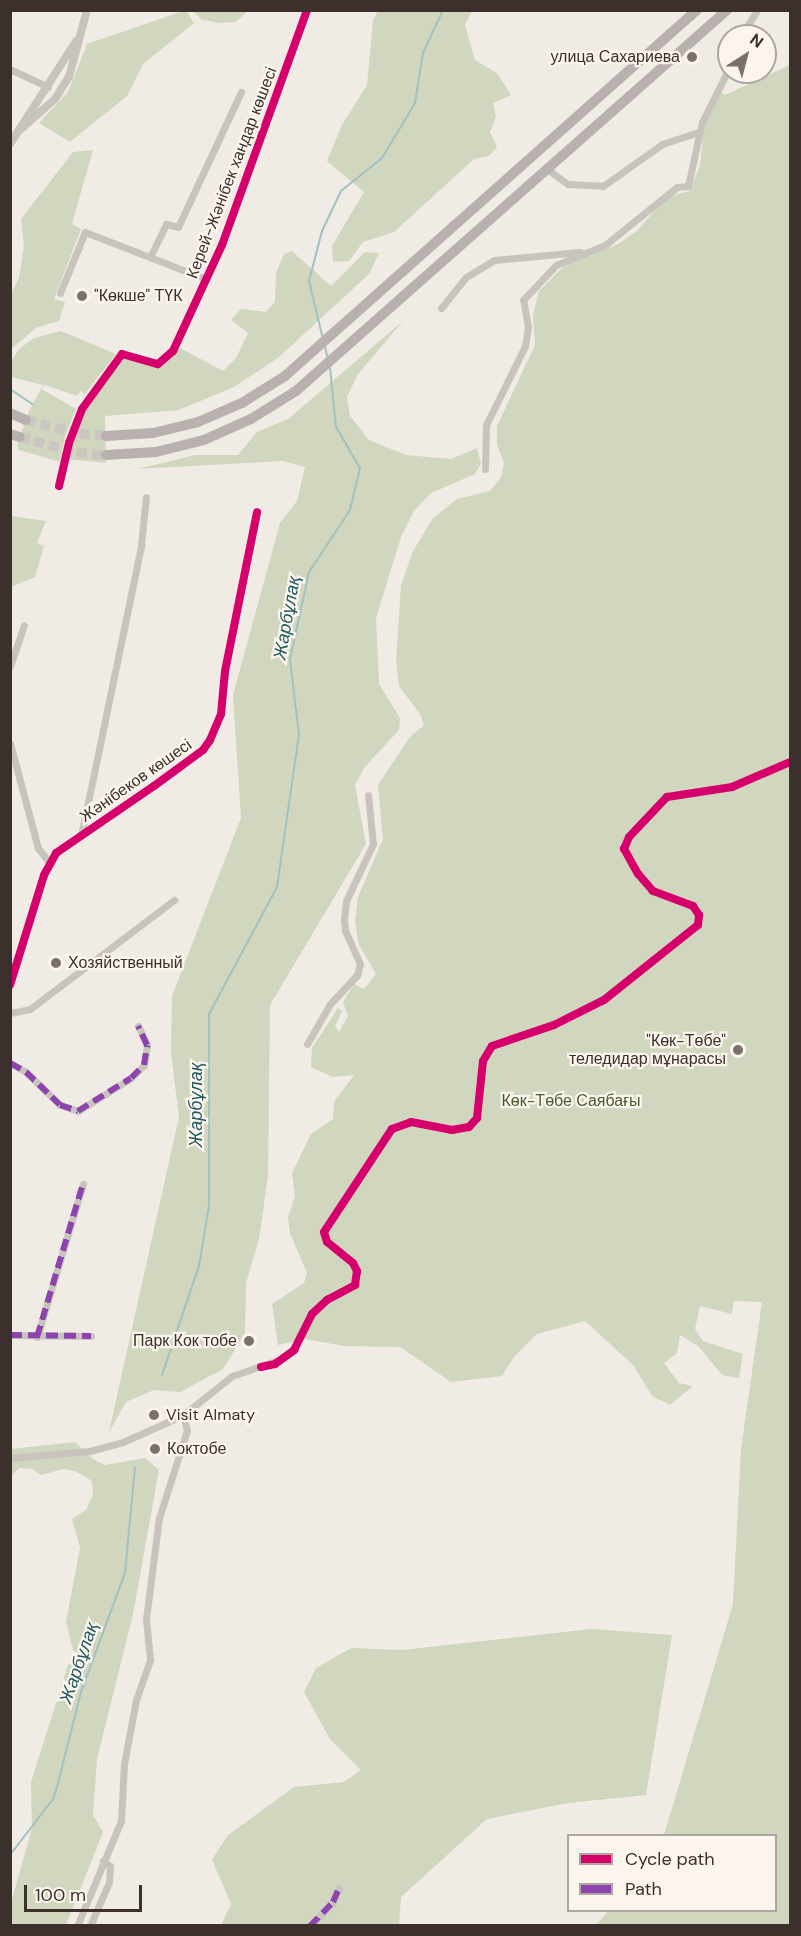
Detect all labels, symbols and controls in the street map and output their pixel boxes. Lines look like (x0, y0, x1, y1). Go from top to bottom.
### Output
north arrow (717, 24, 777, 84)
text: N (746, 29, 768, 53)
place label: улица Сахариева (550, 47, 680, 67)
marker: улица Сахариева (685, 50, 699, 64)
street label: Керей-Жәнібек хандар көшесі (183, 65, 281, 281)
place label: "Көкше" ТҮК (94, 286, 183, 306)
marker: "Көкше" ТҮК (75, 289, 89, 303)
water label: Жарбұлақ (269, 575, 305, 661)
street label: Жәнібеков көшесі (76, 735, 196, 827)
place label: Хозяйственный (68, 953, 183, 973)
marker: Хозяйственный (49, 956, 63, 970)
place label: "Көк-Төбе" теледидар мұнарасы (569, 1031, 726, 1069)
marker: "Көк-Төбе" теледидар мұнарасы (731, 1043, 745, 1057)
water label: Жарбұлақ (185, 1063, 207, 1147)
park label: Көк-Төбе Саябағы (501, 1091, 641, 1111)
place label: Парк Кок тобе (133, 1331, 237, 1351)
marker: Парк Кок тобе (242, 1334, 256, 1348)
place label: Visit Almaty (166, 1405, 255, 1425)
marker: Visit Almaty (147, 1408, 161, 1422)
place label: Коктобе (167, 1439, 226, 1459)
marker: Коктобе (148, 1442, 162, 1456)
water label: Жарбұлақ (55, 1620, 103, 1706)
legend (567, 1834, 777, 1912)
text: Cycle path (625, 1847, 715, 1871)
scale bar (27, 1873, 146, 1911)
text: Path (625, 1877, 662, 1901)
text: 100 m (35, 1883, 86, 1907)

